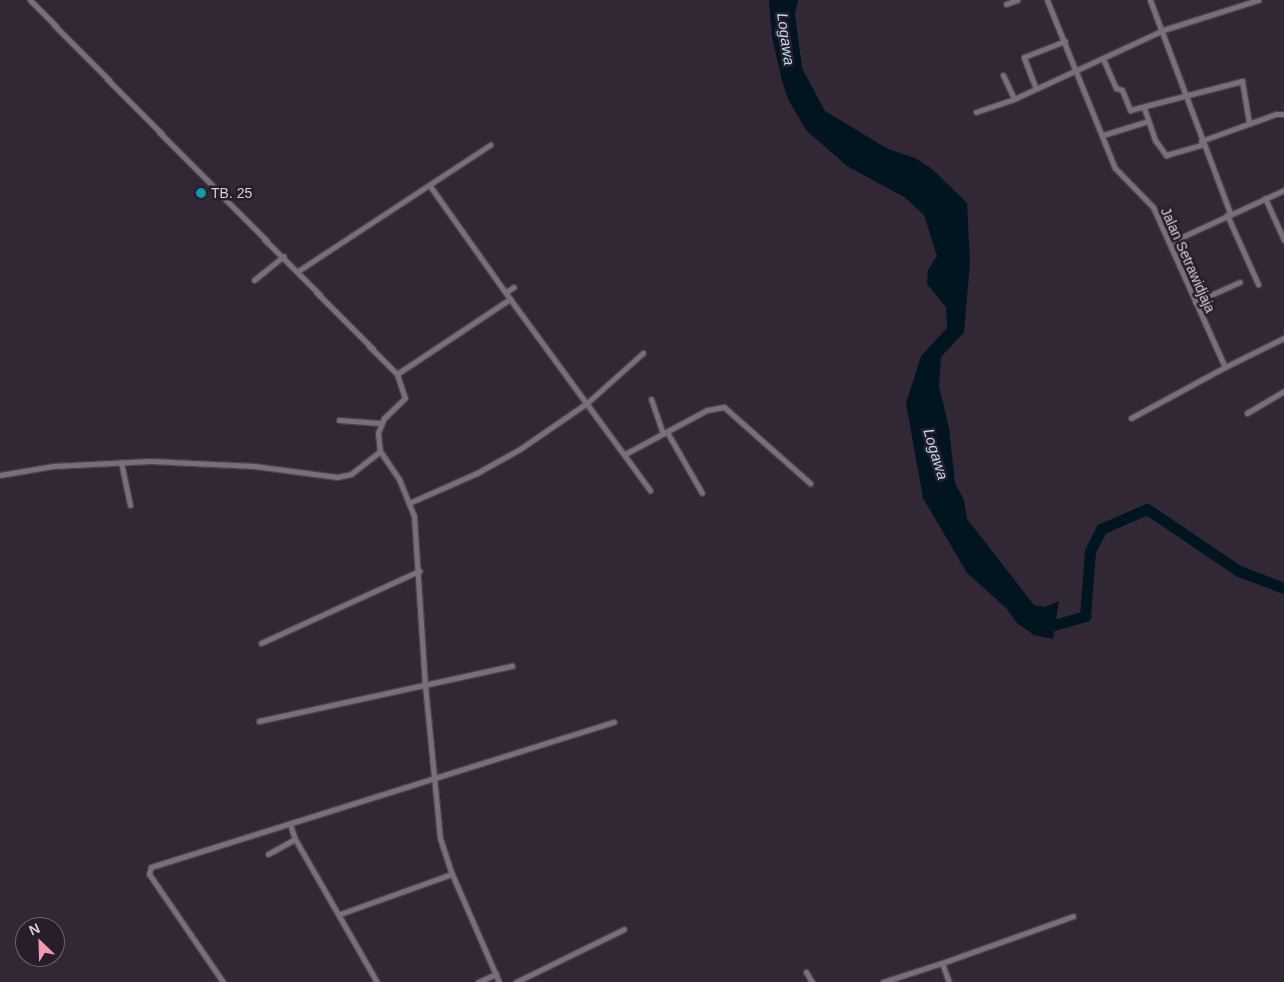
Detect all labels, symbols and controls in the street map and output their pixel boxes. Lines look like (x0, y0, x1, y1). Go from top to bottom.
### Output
water label: Logawa (773, 12, 799, 66)
place label: TB. 25 (211, 185, 252, 201)
marker: TB. 25 (195, 187, 207, 199)
street label: Jalan Setrawidjaja (1157, 205, 1219, 315)
water label: Logawa (920, 426, 952, 482)
north arrow (15, 917, 65, 967)
text: N (26, 920, 42, 939)

